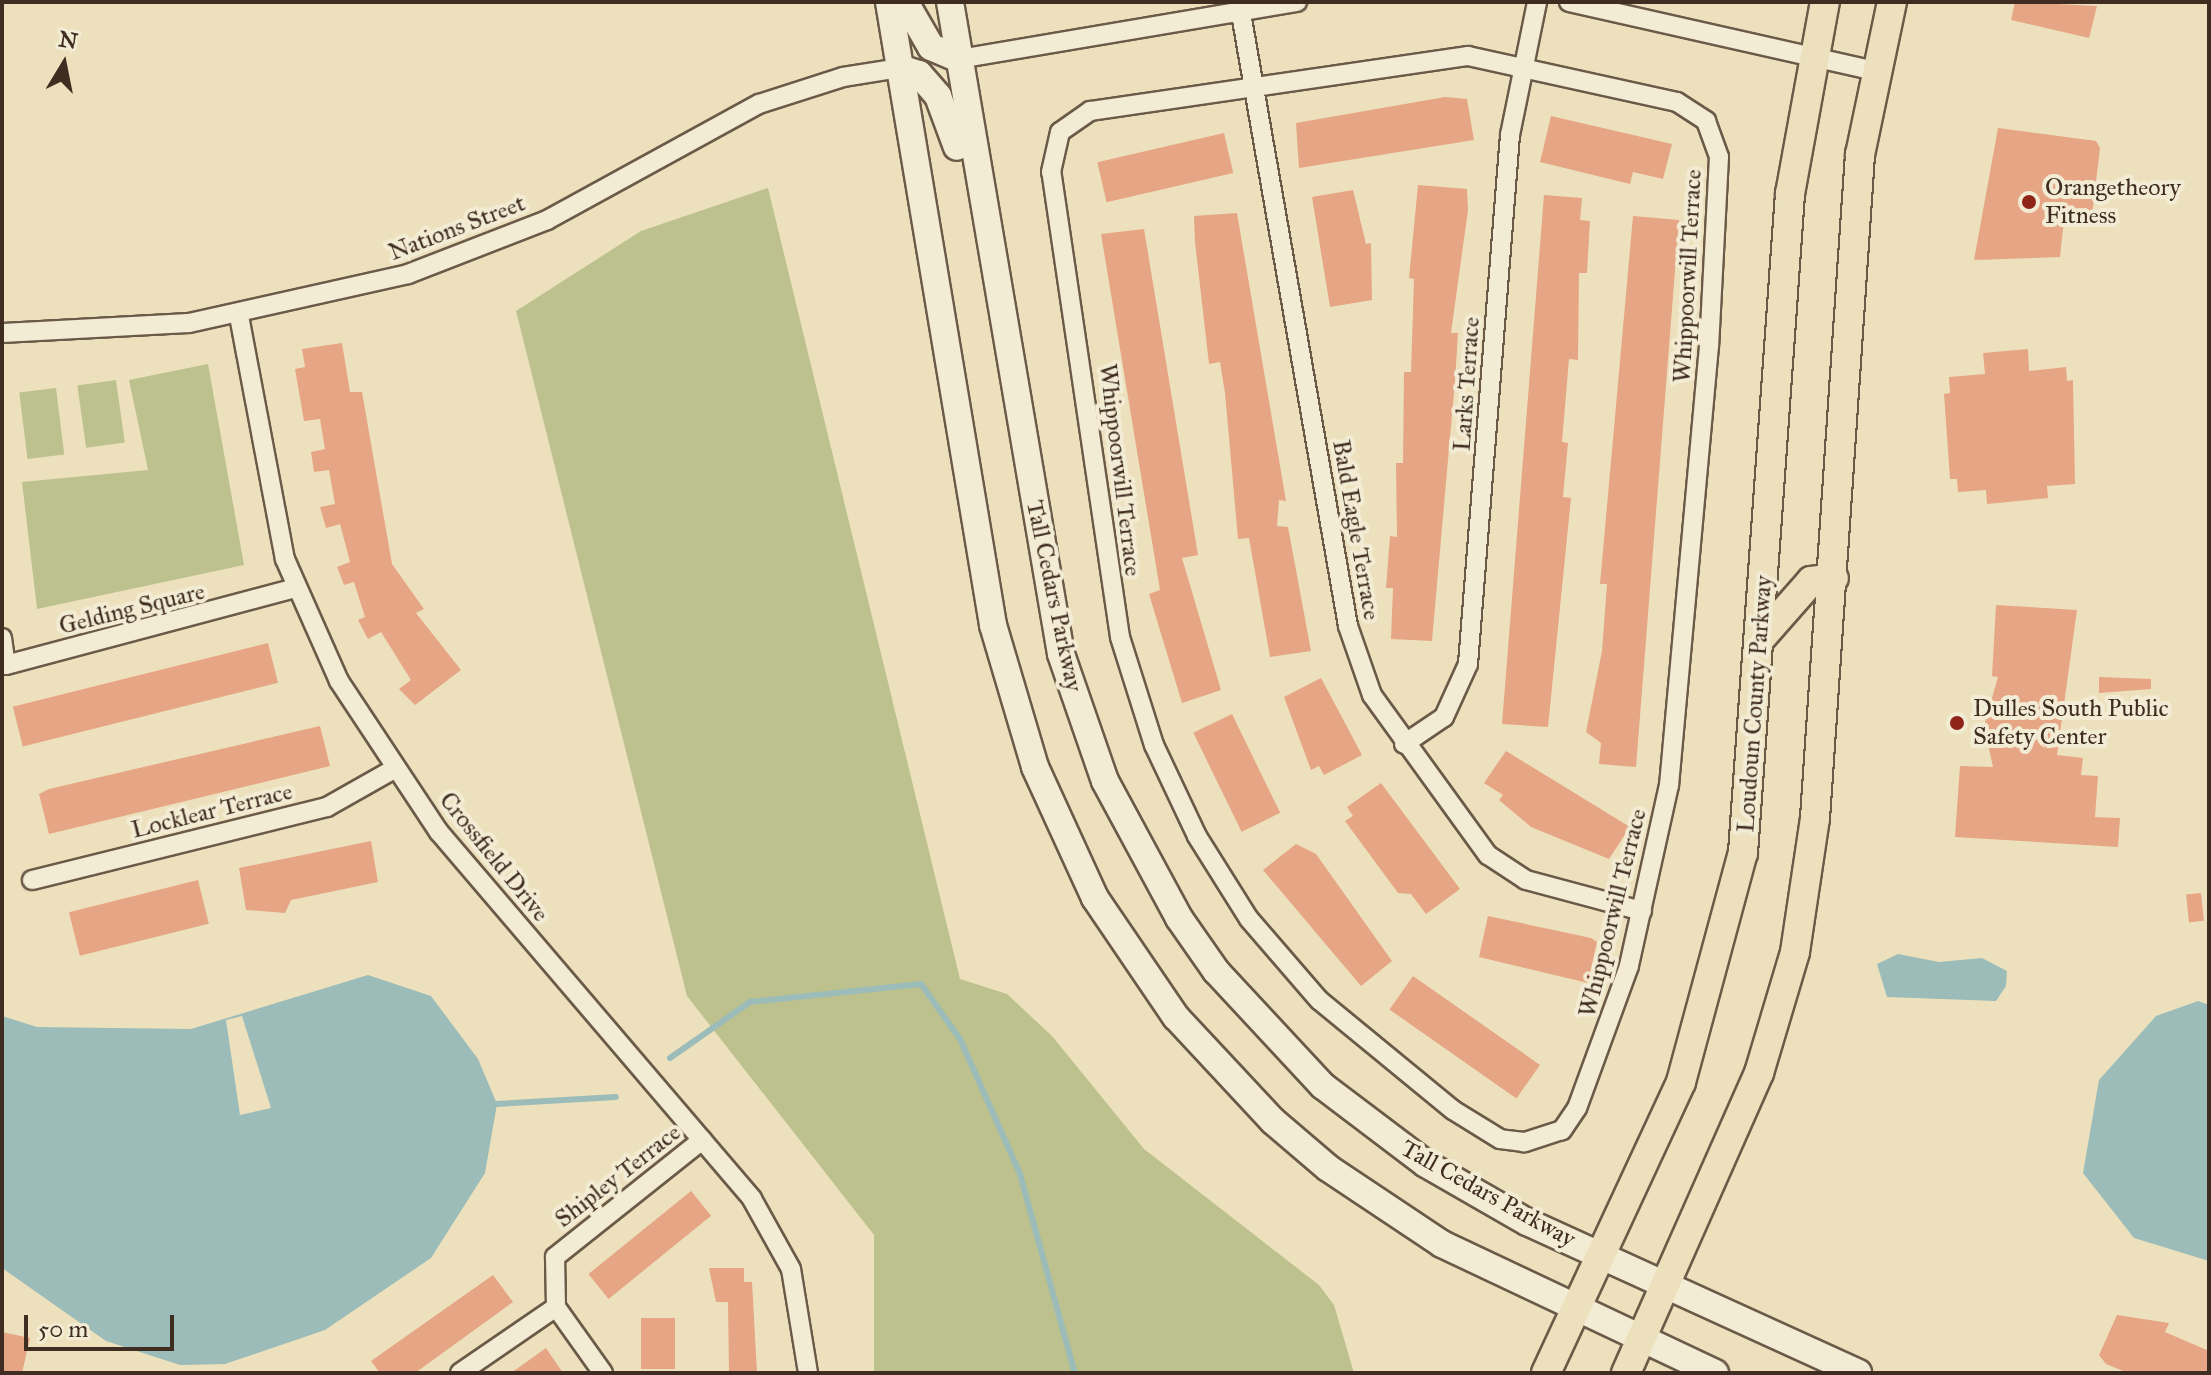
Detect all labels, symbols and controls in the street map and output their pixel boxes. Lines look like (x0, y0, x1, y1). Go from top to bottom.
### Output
north arrow (24, 24, 104, 104)
text: N (57, 25, 80, 55)
street label: Whippoorwill Terrace (1668, 168, 1708, 384)
place label: Orangetheory Fitness (2045, 174, 2181, 230)
street label: Nations Street (385, 189, 529, 267)
marker: Orangetheory Fitness (2020, 193, 2038, 211)
street label: Larks Terrace (1448, 316, 1486, 452)
street label: Whippoorwill Terrace (1093, 362, 1147, 578)
street label: Bald Eagle Terrace (1326, 438, 1386, 622)
street label: Tall Cedars Parkway (1020, 498, 1088, 694)
street label: Loudoun County Parkway (1732, 575, 1778, 833)
street label: Gelding Square (56, 577, 208, 641)
place label: Dulles South Public Safety Center (1973, 695, 2169, 751)
marker: Dulles South Public Safety Center (1948, 714, 1966, 732)
street label: Locklear Terrace (129, 777, 295, 845)
street label: Crossfield Drive (433, 787, 555, 927)
street label: Whippoorwill Terrace (1573, 806, 1653, 1020)
street label: Shipley Terrace (550, 1118, 686, 1234)
street label: Tall Cedars Parkway (1396, 1134, 1580, 1254)
scale bar (28, 1299, 178, 1349)
text: 50 m (38, 1314, 88, 1344)

